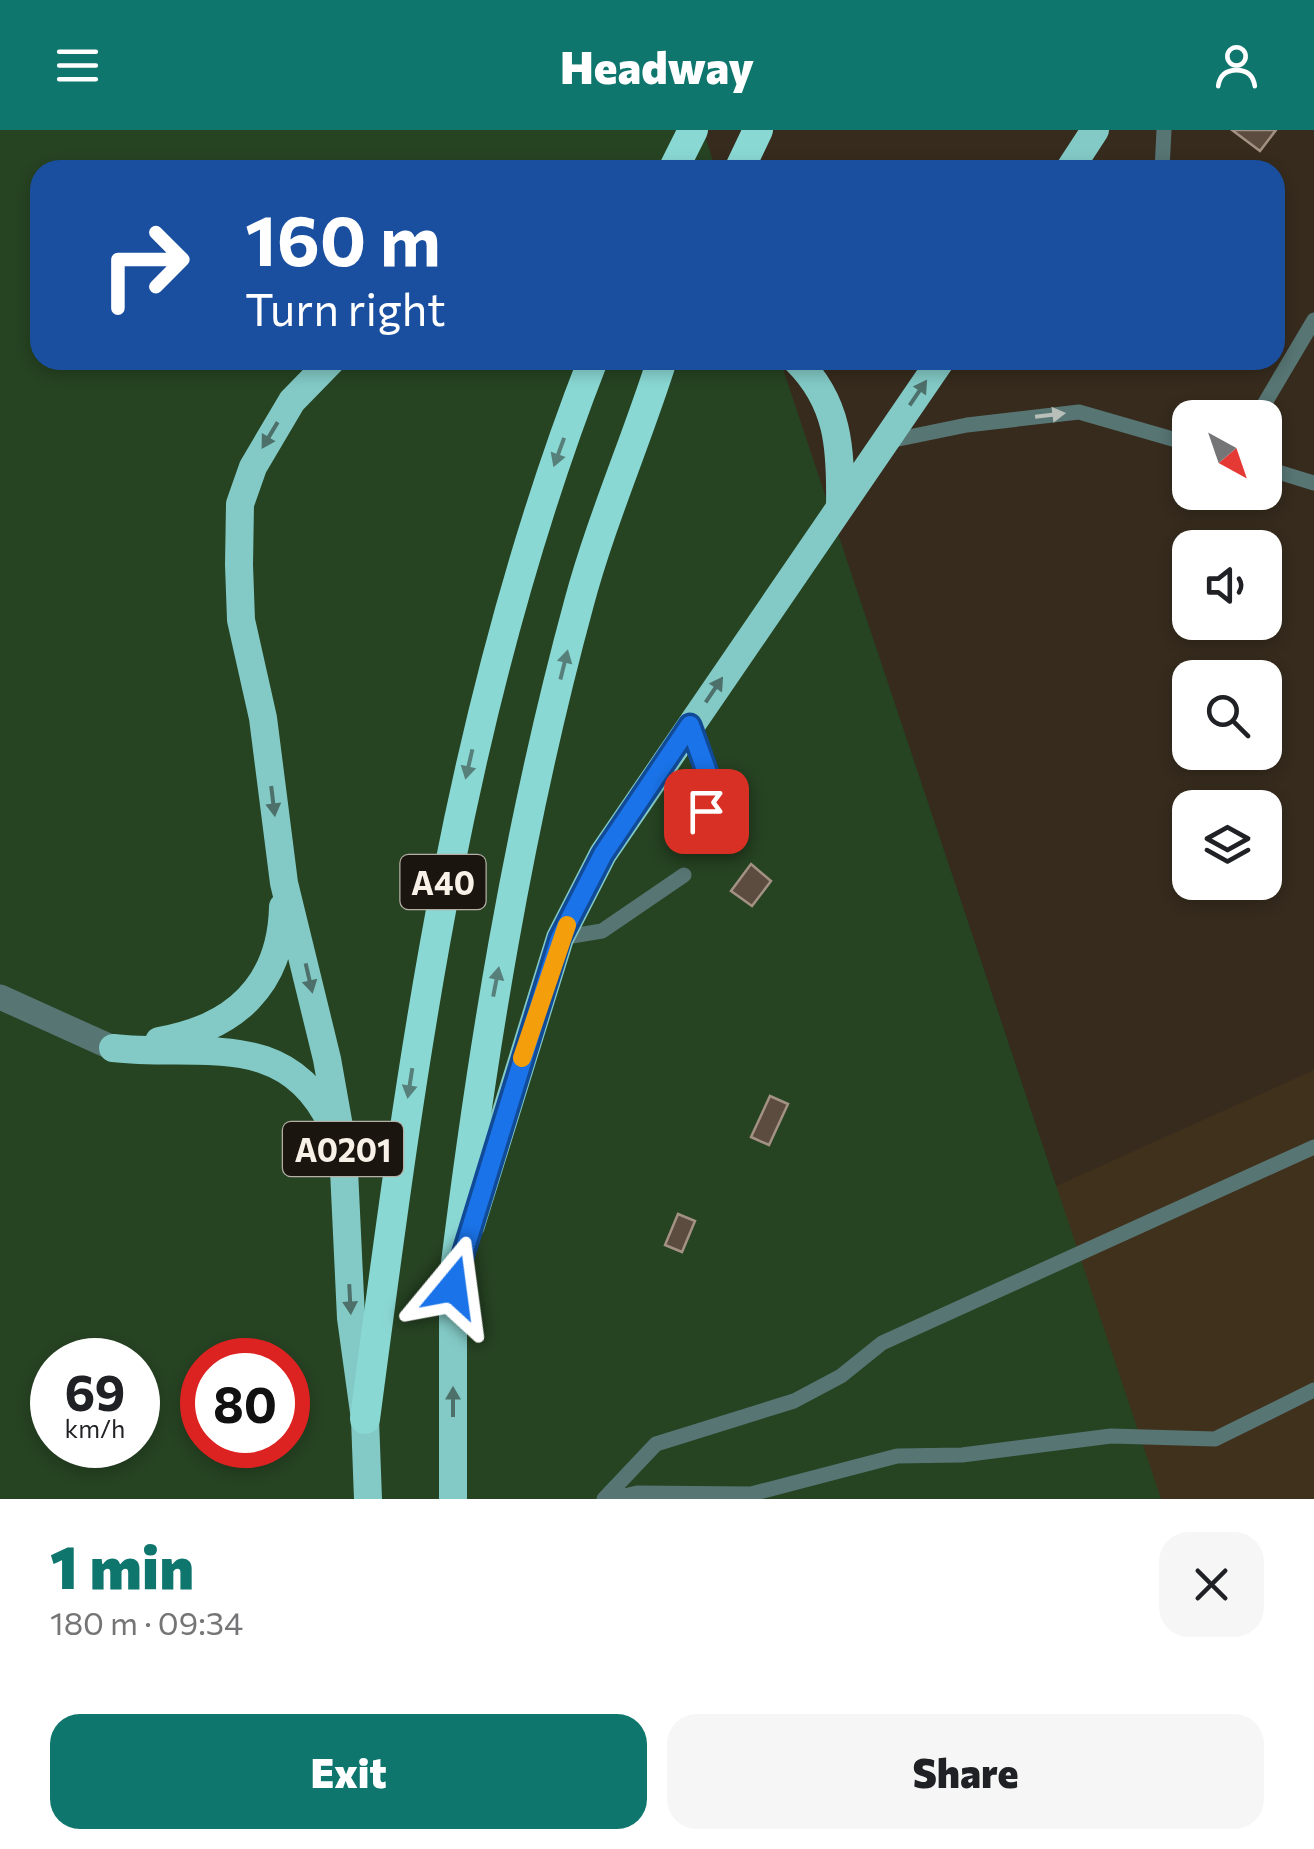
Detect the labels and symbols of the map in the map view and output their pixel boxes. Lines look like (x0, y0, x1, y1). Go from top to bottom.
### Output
one-way arrow (908, 380, 927, 406)
north arrow (1172, 400, 1282, 510)
one-way arrow (1035, 407, 1066, 423)
one-way arrow (262, 421, 279, 449)
one-way arrow (551, 437, 566, 467)
one-way arrow (556, 649, 572, 680)
one-way arrow (704, 676, 723, 703)
one-way arrow (461, 749, 476, 780)
pin (664, 769, 749, 854)
one-way arrow (266, 785, 282, 817)
road number: A40 (400, 855, 486, 909)
one-way arrow (302, 963, 317, 994)
one-way arrow (489, 966, 504, 998)
one-way arrow (401, 1068, 417, 1099)
road number: A0201 (283, 1122, 403, 1176)
position arrow (401, 1235, 505, 1339)
one-way arrow (343, 1284, 359, 1316)
speed limit sign: 80 (180, 1338, 310, 1468)
one-way arrow (445, 1385, 461, 1417)

